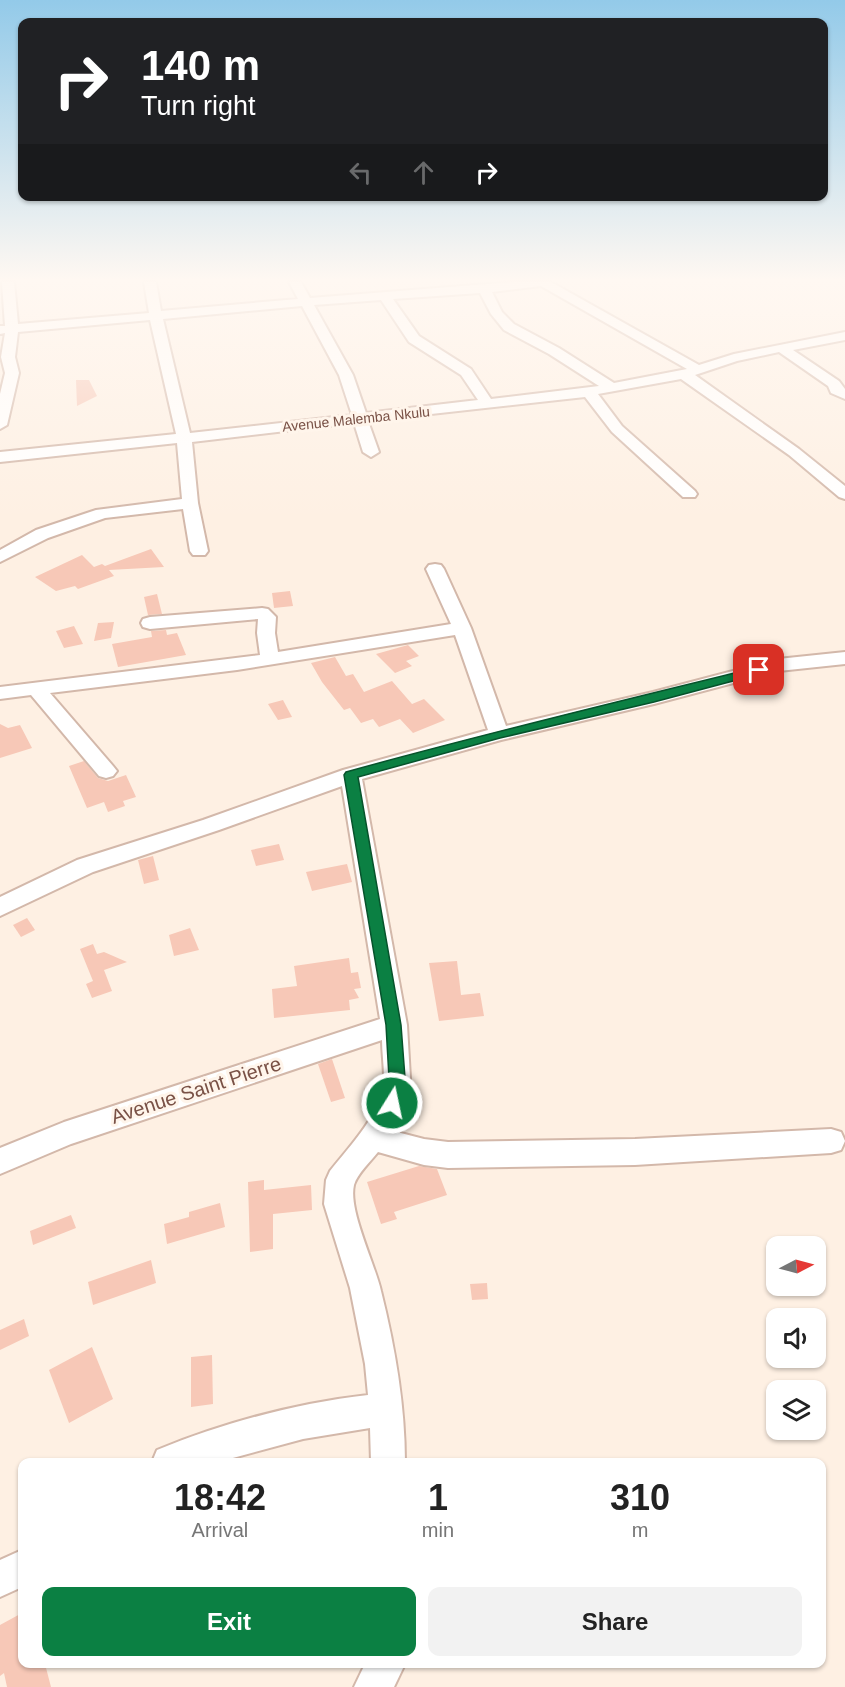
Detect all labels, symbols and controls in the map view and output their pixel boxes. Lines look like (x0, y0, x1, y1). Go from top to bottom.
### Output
icon: right (42, 42, 120, 120)
text: 140 m (141, 42, 260, 89)
text: Turn right (141, 91, 256, 121)
icon: left (344, 156, 377, 189)
icon: ahead (407, 156, 440, 189)
icon: right (470, 156, 503, 189)
street label: Avenue Malemba Nkulu (281, 403, 431, 435)
pin (733, 644, 784, 695)
icon: arrive (742, 653, 775, 686)
street label: Avenue Saint Pierre (108, 1052, 284, 1128)
position arrow (360, 1071, 424, 1135)
north arrow (766, 1236, 826, 1296)
map controls (766, 1236, 826, 1440)
button: sound (766, 1308, 826, 1368)
button: layers (766, 1380, 826, 1440)
text: 18:42 (174, 1477, 266, 1518)
text: 1 (428, 1477, 448, 1518)
text: 310 (610, 1477, 670, 1518)
text: Arrival (192, 1519, 248, 1541)
text: min (422, 1519, 454, 1541)
text: m (632, 1519, 648, 1541)
button: Exit (42, 1587, 416, 1656)
button: Share (428, 1587, 802, 1656)

